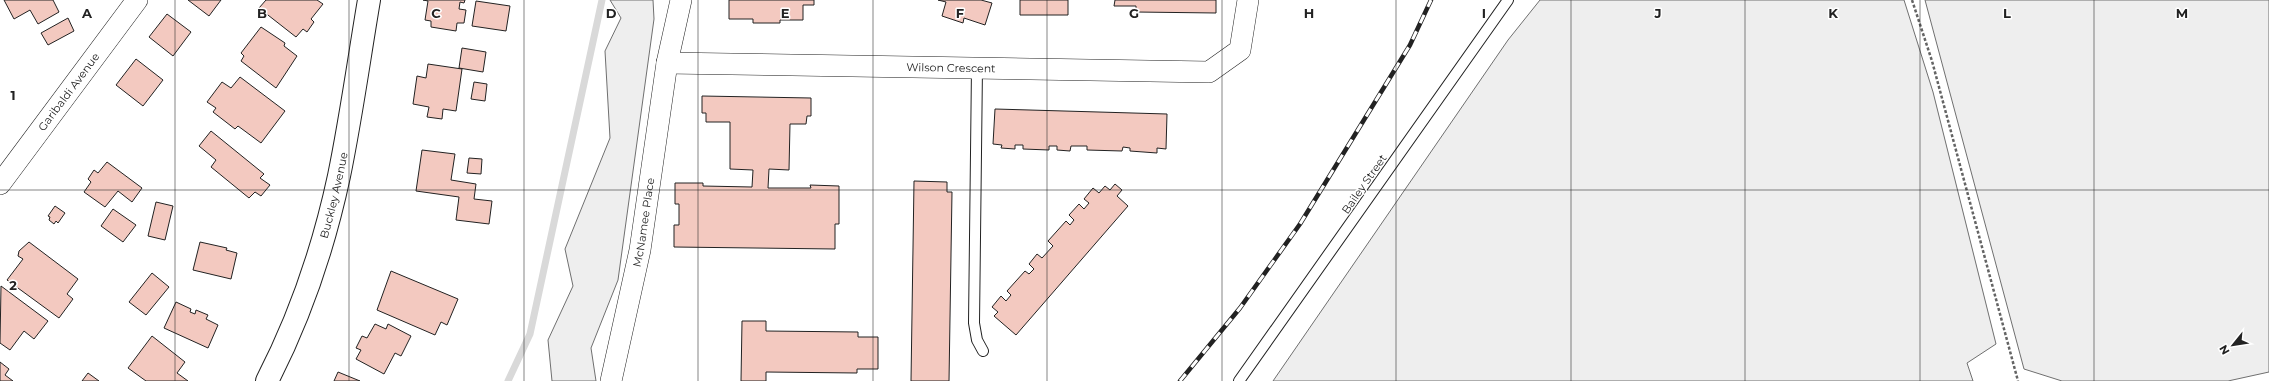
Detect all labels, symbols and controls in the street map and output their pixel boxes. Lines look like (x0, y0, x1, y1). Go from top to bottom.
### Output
text: A (81, 5, 93, 21)
text: B (257, 5, 267, 21)
text: C (431, 5, 441, 21)
text: D (606, 5, 617, 21)
text: E (781, 5, 790, 21)
text: F (956, 5, 964, 21)
text: G (1129, 5, 1139, 21)
text: H (1304, 5, 1314, 21)
text: I (1482, 5, 1486, 21)
text: J (1653, 5, 1662, 21)
text: K (1828, 5, 1838, 21)
text: L (2003, 5, 2011, 21)
text: M (2176, 5, 2188, 21)
street label: Garibaldi Avenue (35, 50, 103, 134)
street label: Wilson Crescent (906, 60, 996, 75)
text: 1 (10, 87, 16, 103)
street label: Buckley Avenue (317, 151, 351, 240)
street label: Bailey Street (1338, 151, 1390, 216)
street label: McNamee Place (629, 176, 657, 268)
text: 2 (9, 277, 17, 293)
north arrow (2213, 325, 2253, 365)
text: N (2216, 343, 2233, 357)

